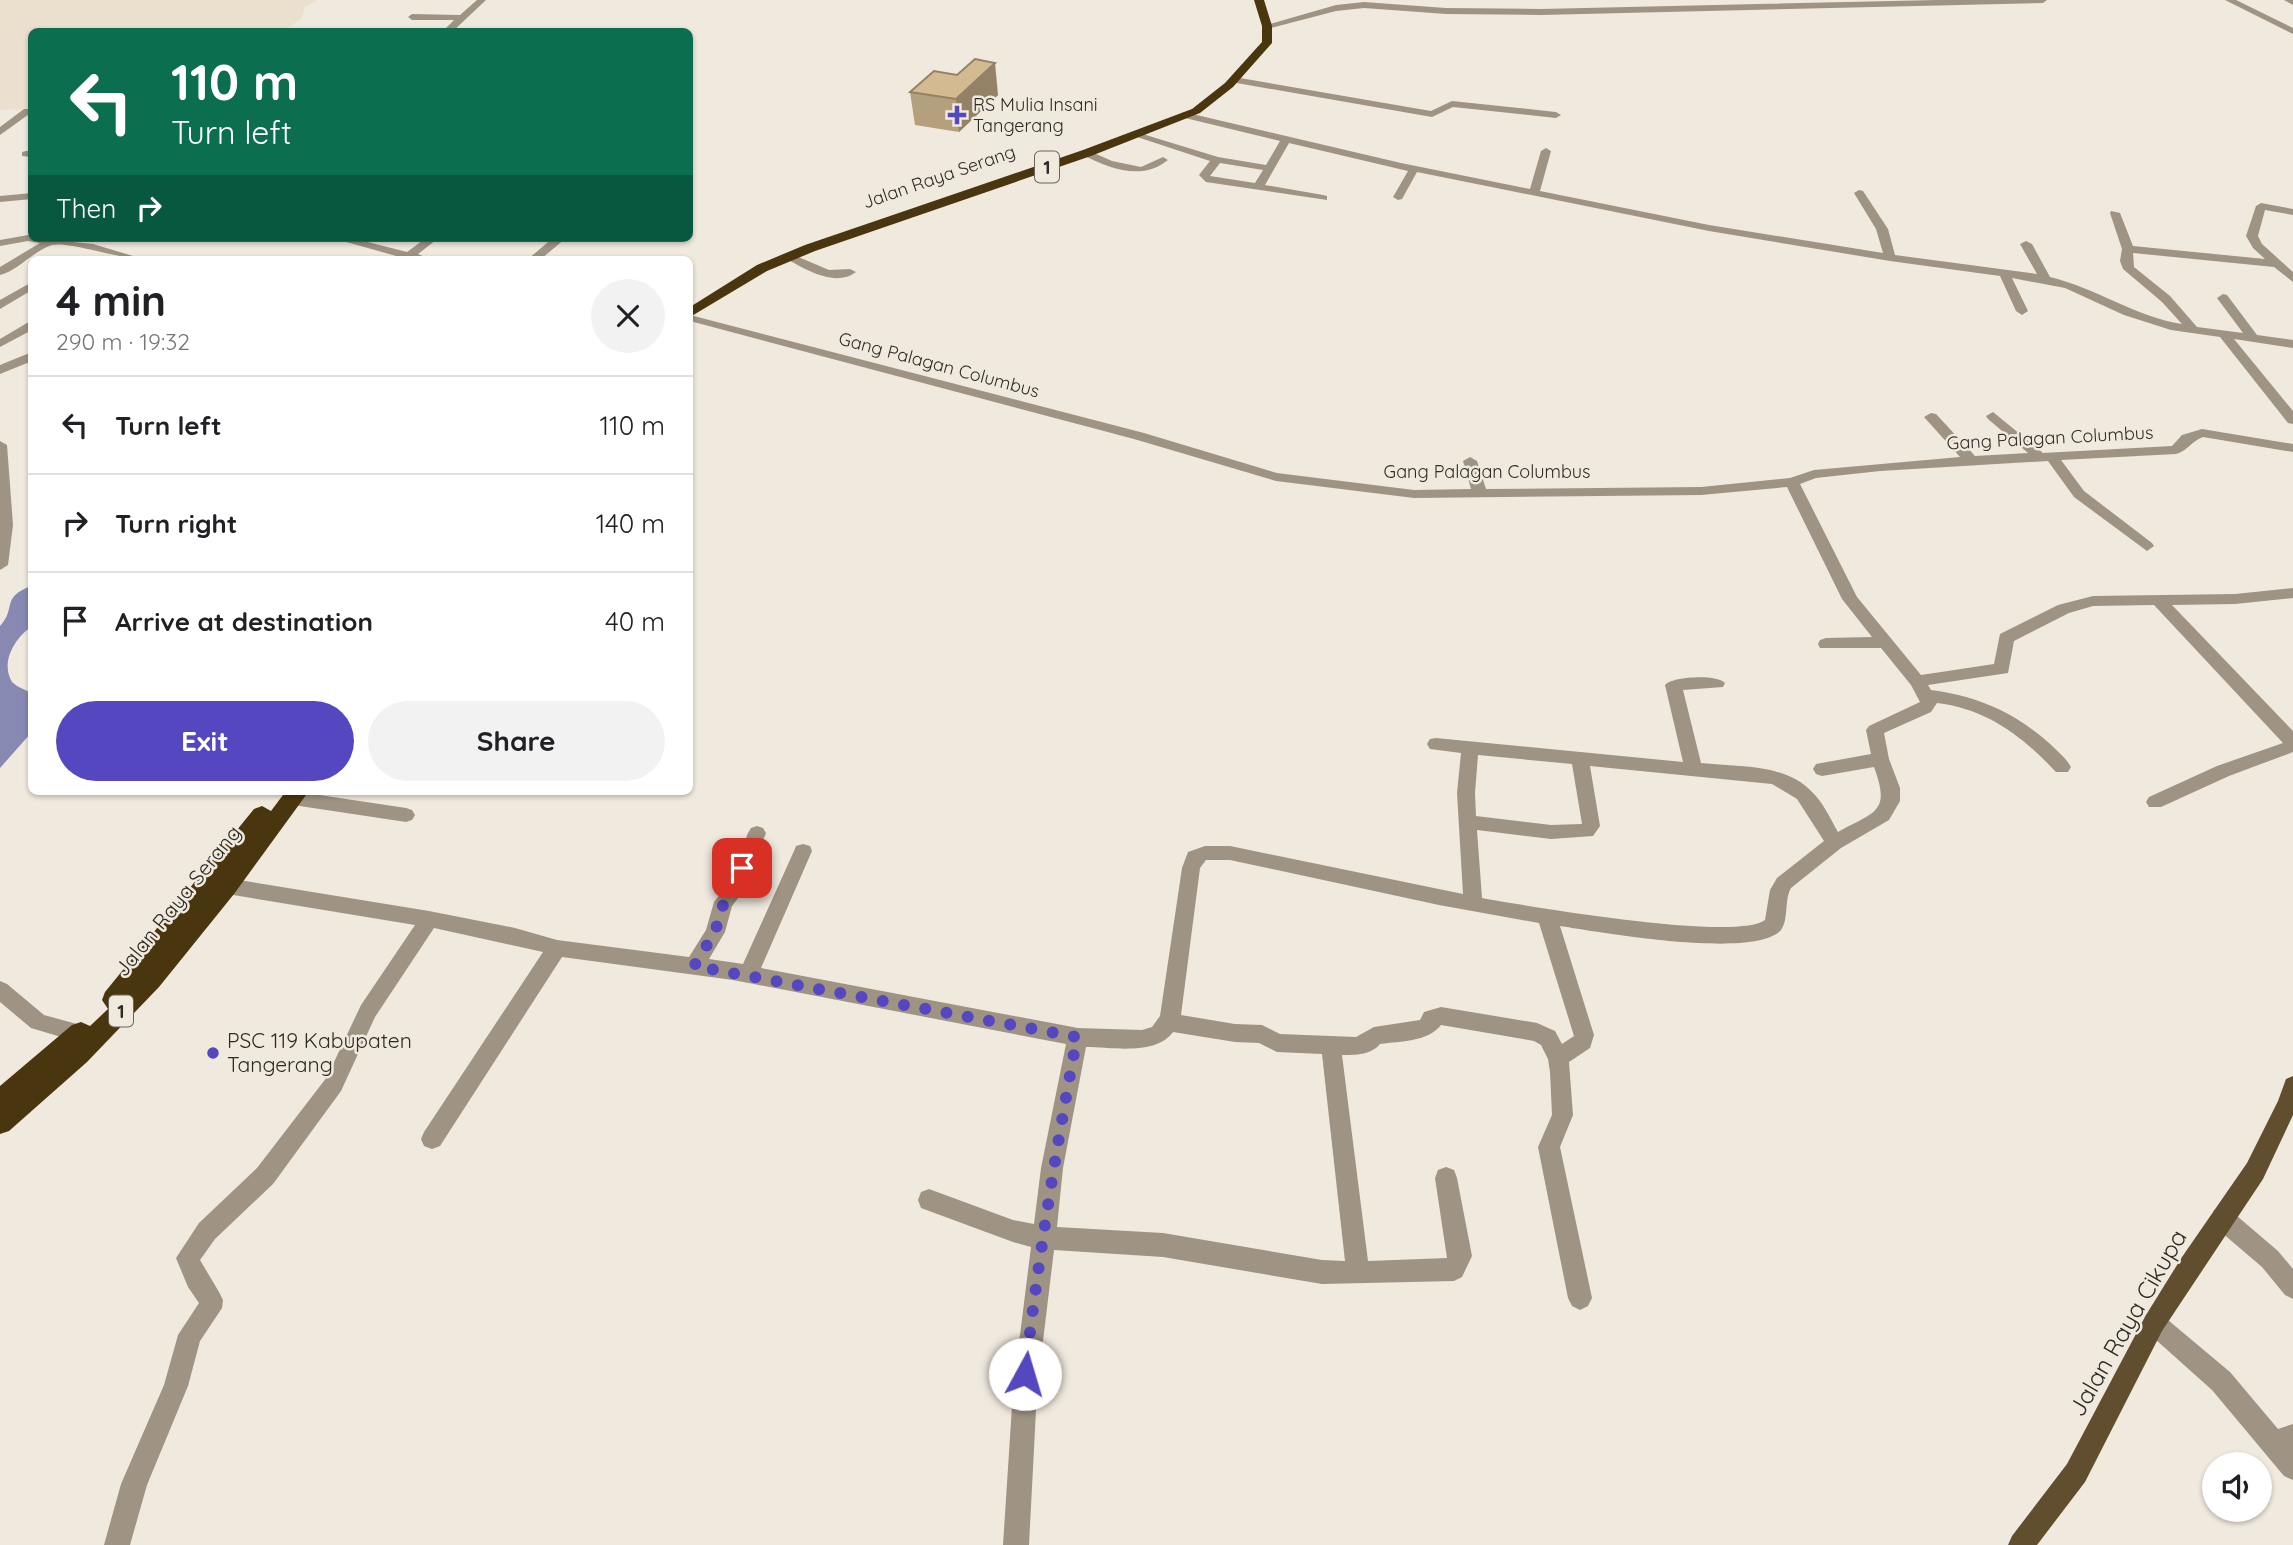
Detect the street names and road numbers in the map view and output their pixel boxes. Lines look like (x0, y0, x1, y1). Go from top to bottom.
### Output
street label: Jalan Raya Serang (859, 140, 1018, 213)
road number: 1 (1035, 152, 1059, 182)
street label: Gang Palagan Columbus (836, 327, 1042, 402)
street label: Gang Palagan Columbus (1946, 421, 2154, 454)
street label: Gang Palagan Columbus (1383, 460, 1591, 483)
street label: Jalan Raya Serang (108, 820, 246, 981)
road number: 1 (109, 995, 133, 1026)
street label: Jalan Raya Cikupa (2062, 1224, 2193, 1421)

